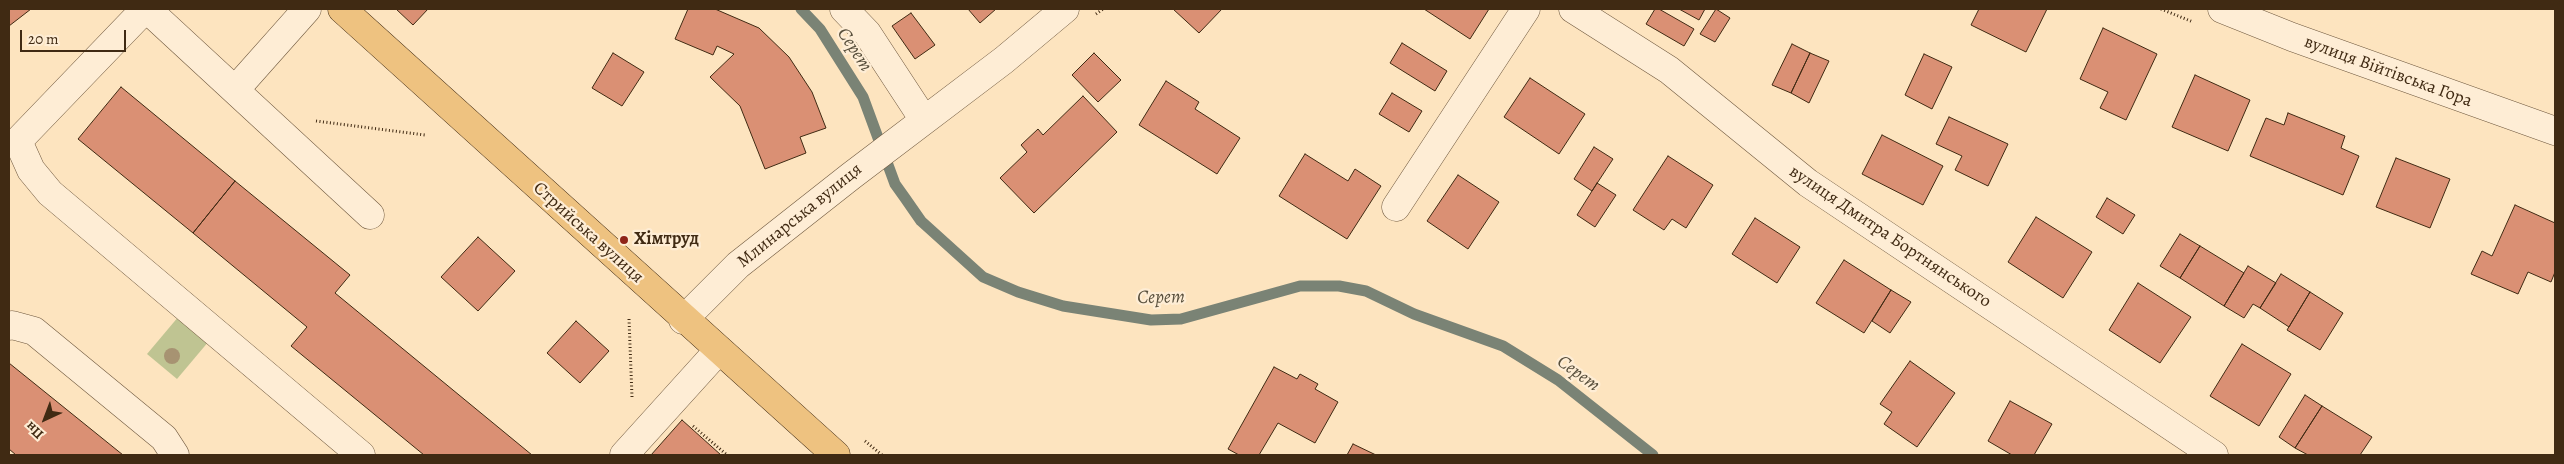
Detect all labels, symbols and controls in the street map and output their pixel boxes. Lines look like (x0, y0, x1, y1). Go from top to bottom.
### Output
scale bar (22, 20, 129, 52)
water label: Серет (831, 24, 877, 76)
text: 20 m (28, 29, 59, 49)
street label: вулиця Війтівська Гора (2301, 32, 2475, 112)
street label: Млинарська вулиця (733, 159, 867, 273)
street label: вулиця Дмитра Бортнянського (1785, 161, 1995, 313)
street label: Стрийська вулиця (528, 178, 648, 288)
place label: Хімтруд (634, 229, 699, 251)
marker: Хімтруд (618, 234, 630, 246)
water label: Серет (1137, 286, 1185, 310)
water label: Серет (1552, 351, 1604, 397)
north arrow (20, 394, 70, 444)
text: Пн (21, 417, 48, 444)

